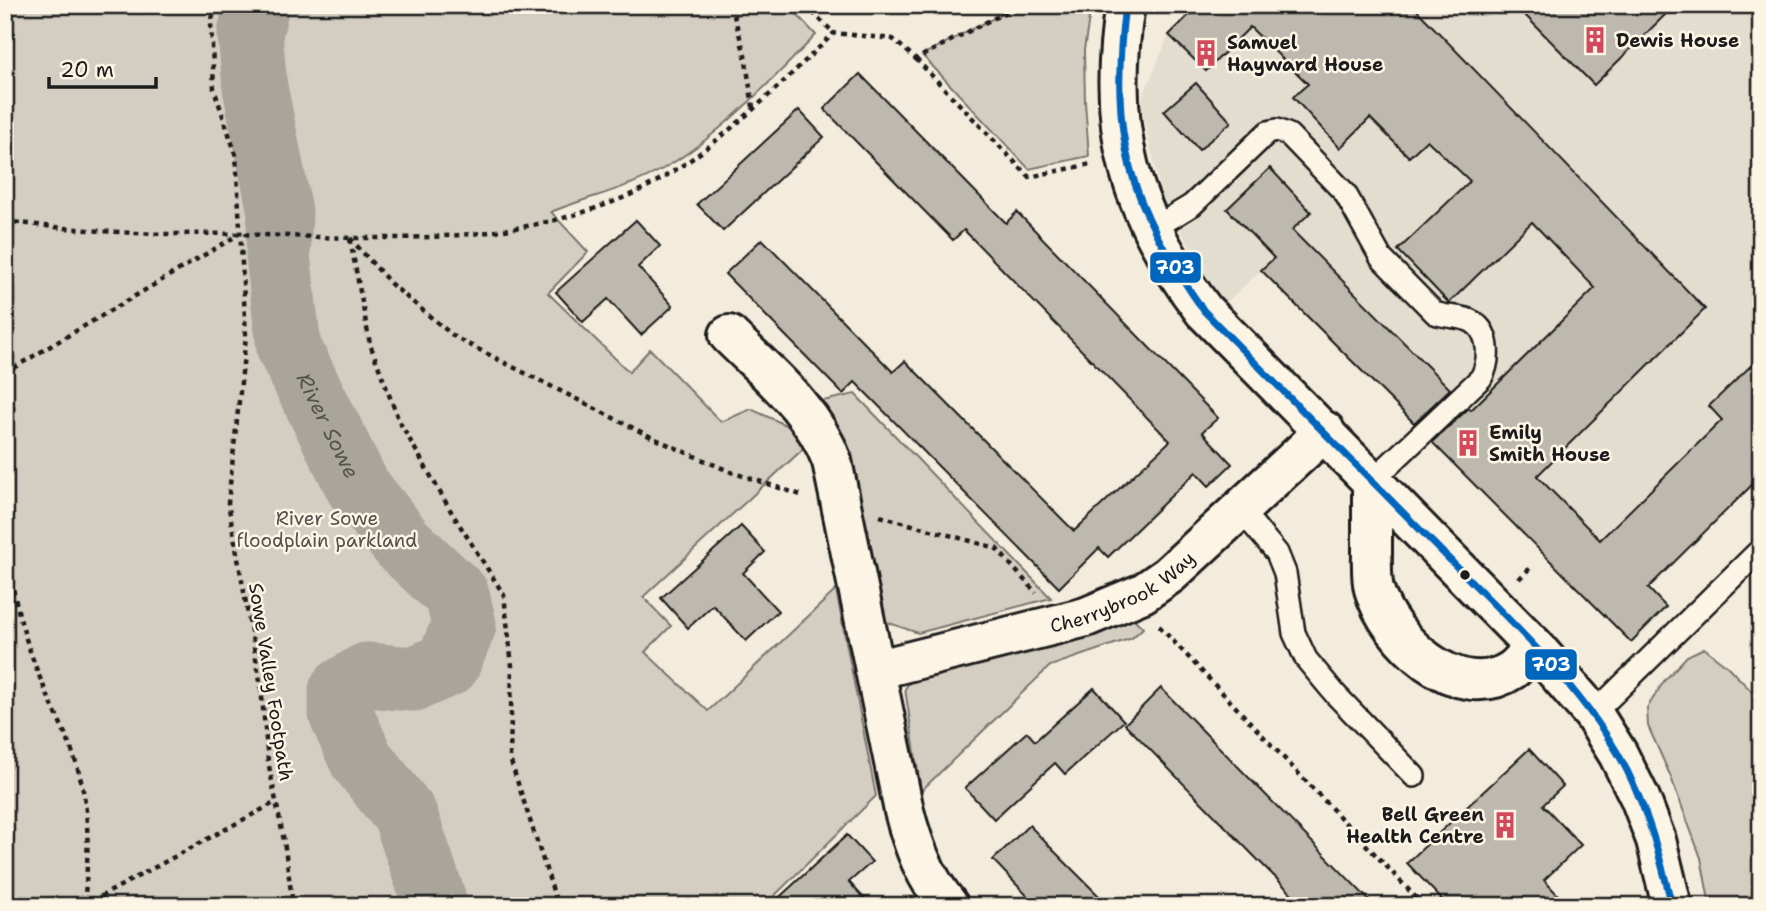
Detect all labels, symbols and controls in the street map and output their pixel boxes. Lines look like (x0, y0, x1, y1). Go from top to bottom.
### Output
building icon: Dewis House (1580, 25, 1610, 55)
place label: Dewis House (1616, 28, 1739, 53)
place label: Samuel Hayward House (1227, 30, 1383, 77)
building icon: Samuel Hayward House (1191, 38, 1221, 68)
scale bar (49, 46, 156, 90)
text: 20 m (60, 56, 114, 84)
line badge: 703 (1149, 251, 1202, 284)
text: 703 (1155, 255, 1195, 280)
water label: River Sowe (290, 368, 366, 483)
place label: Emily Smith House (1489, 420, 1611, 467)
building icon: Emily Smith House (1453, 428, 1483, 458)
park label: River Sowe floodplain parkland (237, 506, 417, 553)
street label: Cherrybrook Way (1047, 545, 1200, 638)
unlabelled marker (1458, 568, 1472, 582)
street label: Sowe Valley Footpath (243, 581, 299, 783)
line badge: 703 (1524, 648, 1578, 681)
text: 703 (1531, 652, 1571, 677)
place label: Bell Green Health Centre (1346, 802, 1484, 849)
building icon: Bell Green Health Centre (1490, 810, 1520, 840)

